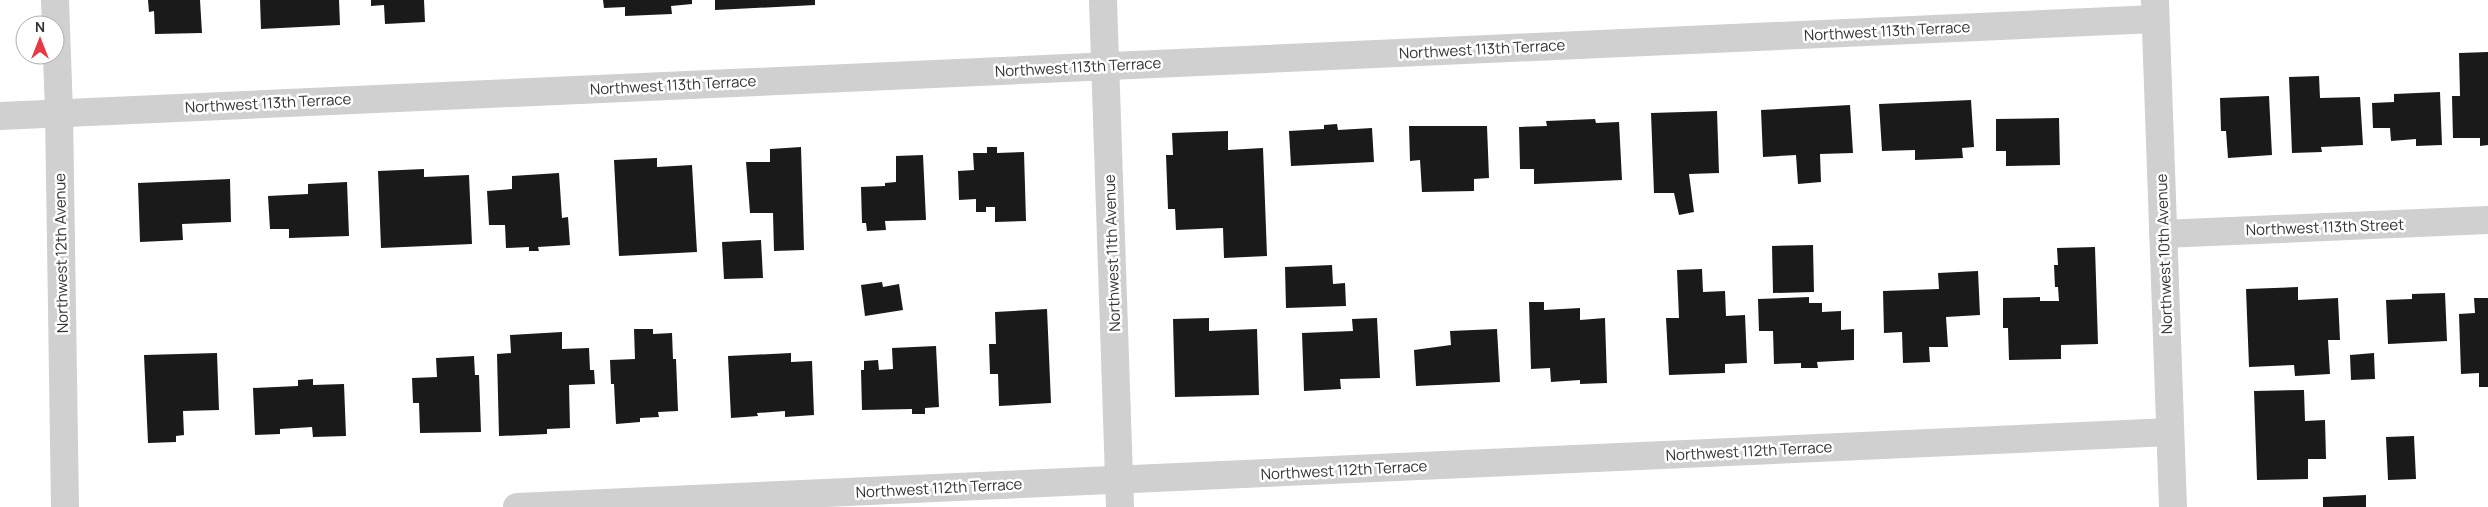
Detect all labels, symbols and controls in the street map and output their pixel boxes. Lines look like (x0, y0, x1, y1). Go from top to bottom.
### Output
north arrow (15, 15, 65, 65)
street label: Northwest 113th Terrace (1803, 16, 1971, 46)
text: N (35, 17, 45, 36)
street label: Northwest 113th Terrace (1398, 34, 1566, 64)
street label: Northwest 113th Terrace (994, 52, 1162, 82)
street label: Northwest 113th Terrace (589, 70, 757, 100)
street label: Northwest 113th Terrace (184, 88, 352, 118)
street label: Northwest 12th Avenue (49, 173, 73, 333)
street label: Northwest 10th Avenue (2151, 173, 2177, 335)
street label: Northwest 11th Avenue (1099, 174, 1125, 332)
street label: Northwest 113th Street (2246, 214, 2404, 240)
street label: Northwest 112th Terrace (1665, 436, 1833, 466)
street label: Northwest 112th Terrace (1260, 455, 1428, 485)
street label: Northwest 112th Terrace (855, 473, 1023, 503)

